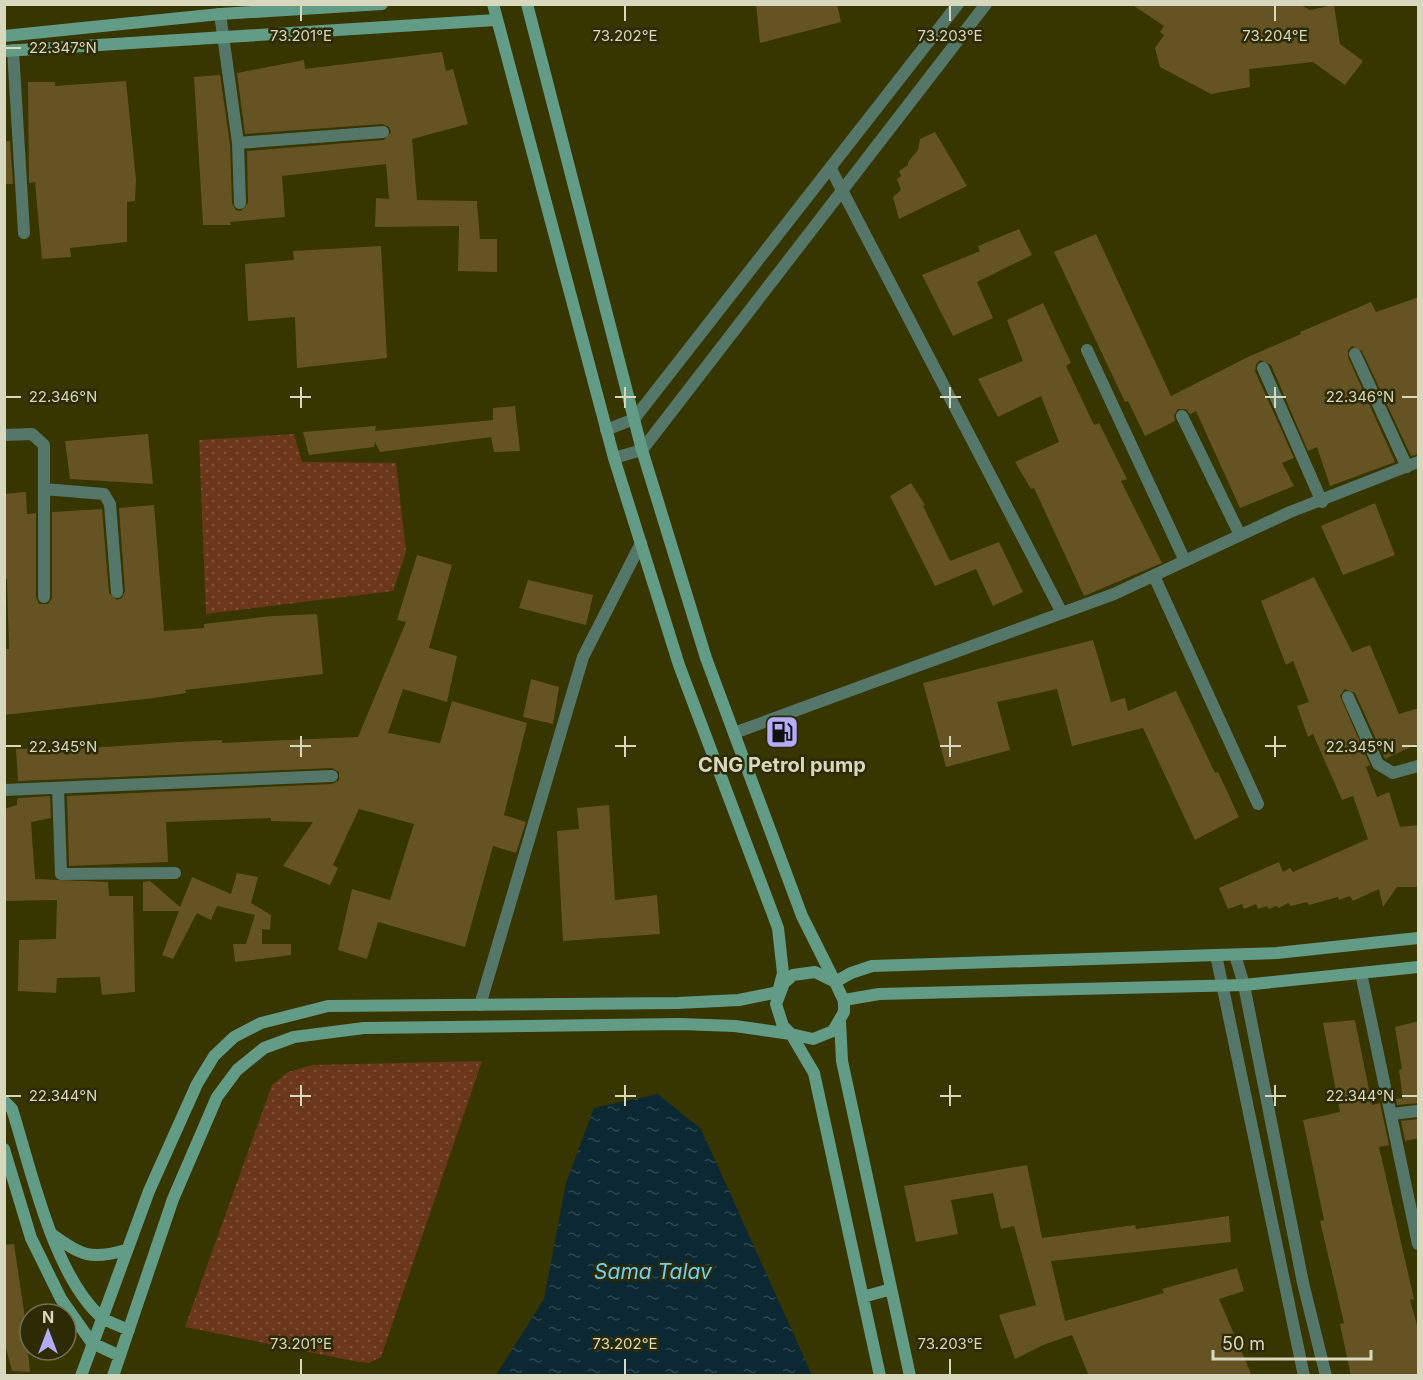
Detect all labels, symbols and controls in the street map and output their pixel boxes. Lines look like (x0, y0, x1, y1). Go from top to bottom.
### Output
text: 73.201°E (270, 26, 332, 45)
text: 73.202°E (592, 26, 658, 45)
text: 73.203°E (918, 26, 983, 45)
text: 73.204°E (1242, 26, 1308, 45)
text: 22.347°N (29, 38, 97, 57)
text: 22.346°N (29, 387, 97, 406)
text: 22.346°N (1326, 387, 1394, 406)
fuel station icon: CNG Petrol pump (764, 714, 800, 750)
text: 22.345°N (29, 737, 97, 756)
text: 22.345°N (1326, 737, 1394, 756)
place label: CNG Petrol pump (698, 753, 866, 777)
text: 22.344°N (29, 1086, 97, 1105)
text: 22.344°N (1326, 1086, 1394, 1105)
water label: Sama Talav (594, 1259, 713, 1284)
north arrow (18, 1302, 78, 1362)
text: N (42, 1307, 54, 1327)
scale bar (1213, 1323, 1370, 1361)
text: 50 m (1222, 1333, 1265, 1354)
text: 73.201°E (270, 1334, 332, 1353)
text: 73.202°E (592, 1334, 658, 1353)
text: 73.203°E (918, 1334, 983, 1353)

